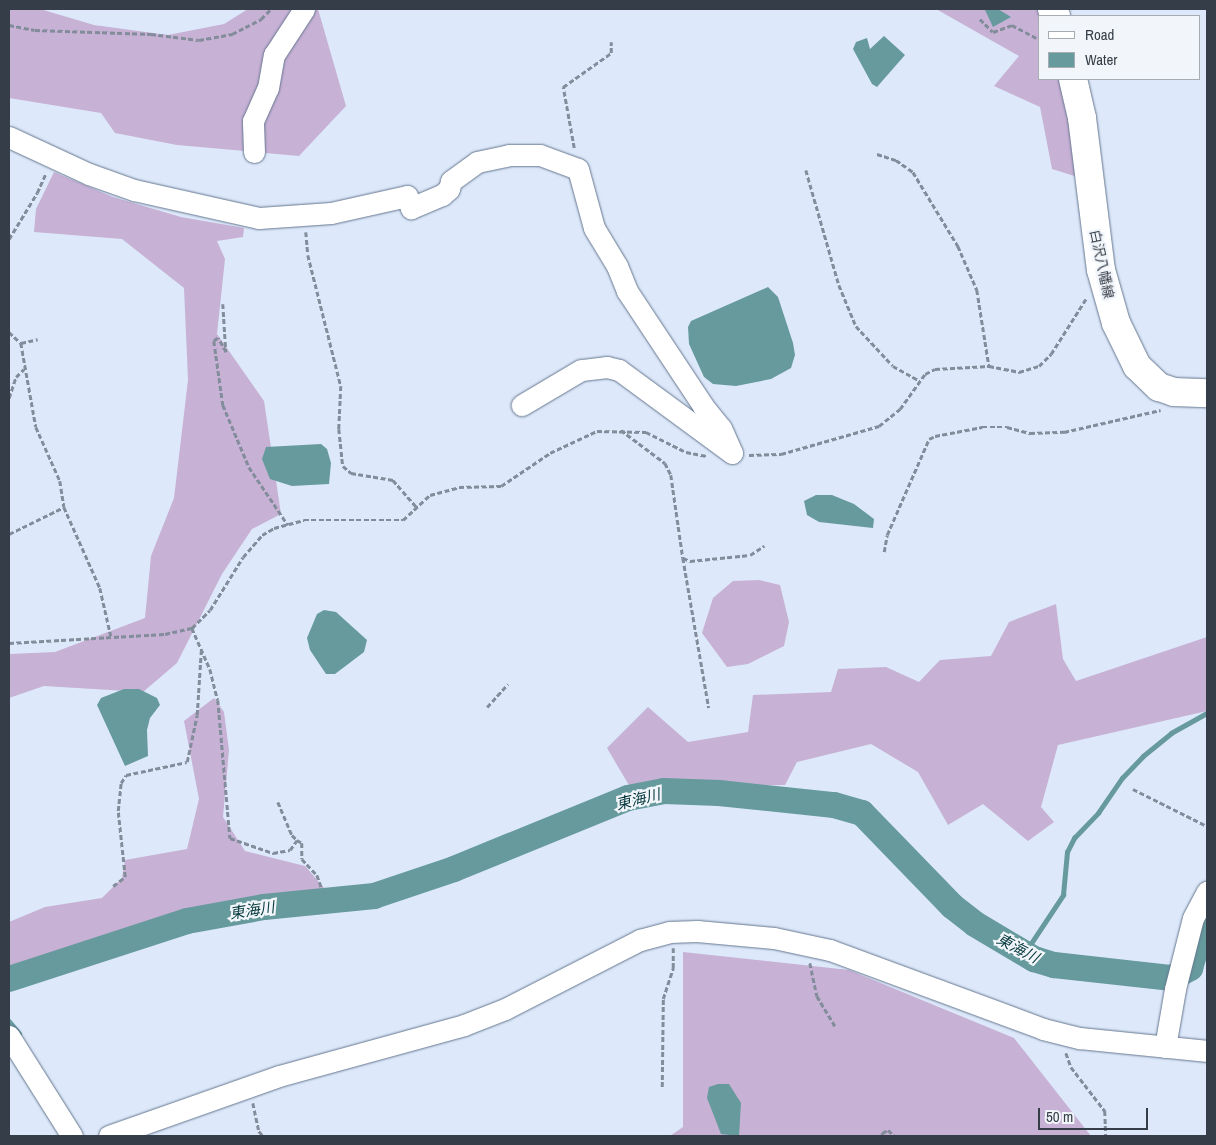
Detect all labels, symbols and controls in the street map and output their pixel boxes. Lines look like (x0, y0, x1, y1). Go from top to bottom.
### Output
legend (1038, 15, 1201, 80)
text: Road (1085, 24, 1114, 45)
text: Water (1085, 49, 1117, 70)
street label: 白沢八幡線 (1087, 228, 1117, 300)
water label: 東海川 (614, 785, 662, 813)
water label: 東海川 (228, 898, 276, 922)
water label: 東海川 (994, 929, 1042, 967)
scale bar (1041, 1098, 1151, 1130)
text: 50 m (1046, 1106, 1073, 1127)

